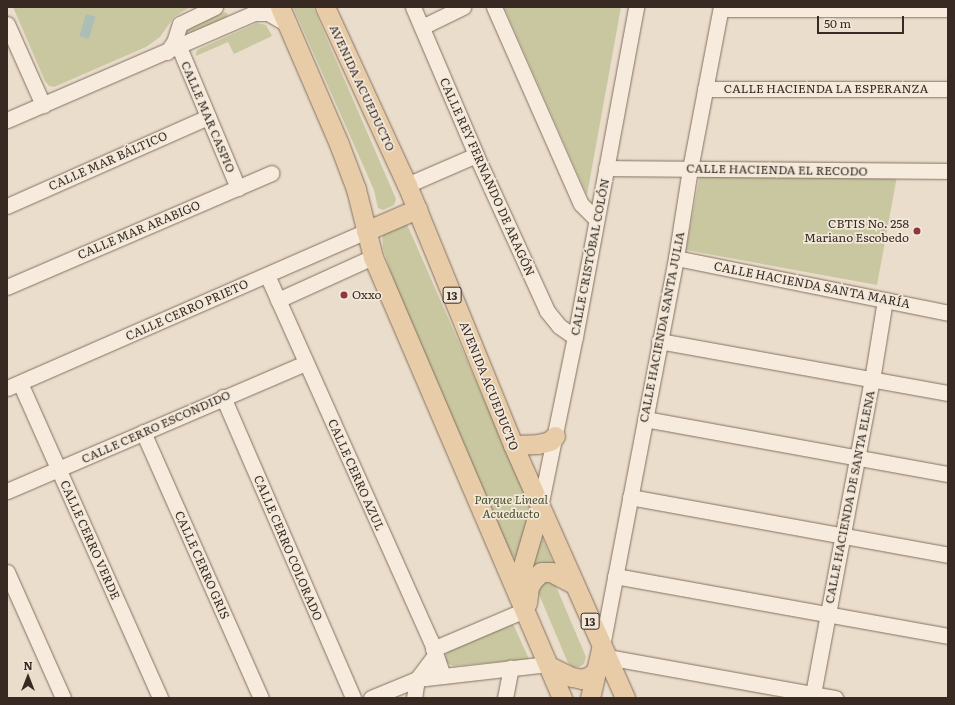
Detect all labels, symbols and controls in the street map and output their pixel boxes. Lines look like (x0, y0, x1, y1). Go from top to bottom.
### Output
scale bar (819, 8, 906, 34)
text: 50 m (824, 14, 851, 32)
street label: AVENIDA ACUEDUCTO (326, 22, 398, 154)
street label: CALLE MAR CASPIO (178, 59, 238, 175)
street label: CALLE REY FERNANDO DE ARAGÓN (437, 76, 537, 278)
street label: CALLE HACIENDA LA ESPERANZA (724, 82, 928, 96)
street label: CALLE MAR BÁLTICO (47, 128, 169, 194)
street label: CALLE HACIENDA EL RECODO (686, 161, 868, 179)
street label: CALLE CRISTÓBAL COLÓN (568, 177, 612, 337)
street label: CALLE MAR ARABIGO (76, 198, 202, 262)
place label: CBTIS No. 258 Mariano Escobedo (804, 217, 909, 245)
marker: CBTIS No. 258 Mariano Escobedo (912, 226, 922, 236)
street label: CALLE HACIENDA SANTA JULIA (636, 230, 688, 424)
street label: CALLE HACIENDA SANTA MARÍA (713, 259, 911, 311)
street label: CALLE CERRO PRIETO (123, 276, 251, 344)
road number: 13 (442, 286, 462, 304)
place label: Oxxo (352, 288, 382, 302)
marker: Oxxo (339, 290, 349, 300)
street label: AVENIDA ACUEDUCTO (456, 319, 522, 453)
street label: CALLE CERRO ESCONDIDO (79, 388, 233, 466)
street label: CALLE HACIENDA DE SANTA ELENA (822, 389, 878, 605)
street label: CALLE CERRO AZUL (325, 417, 387, 533)
street label: CALLE CERRO COLORADO (251, 473, 325, 623)
street label: CALLE CERRO VERDE (57, 478, 123, 602)
park label: Parque Lineal Acueducto (474, 493, 548, 521)
street label: CALLE CERRO GRIS (172, 509, 232, 621)
road number: 13 (580, 612, 600, 630)
north arrow (8, 657, 48, 697)
text: N (23, 657, 33, 673)

